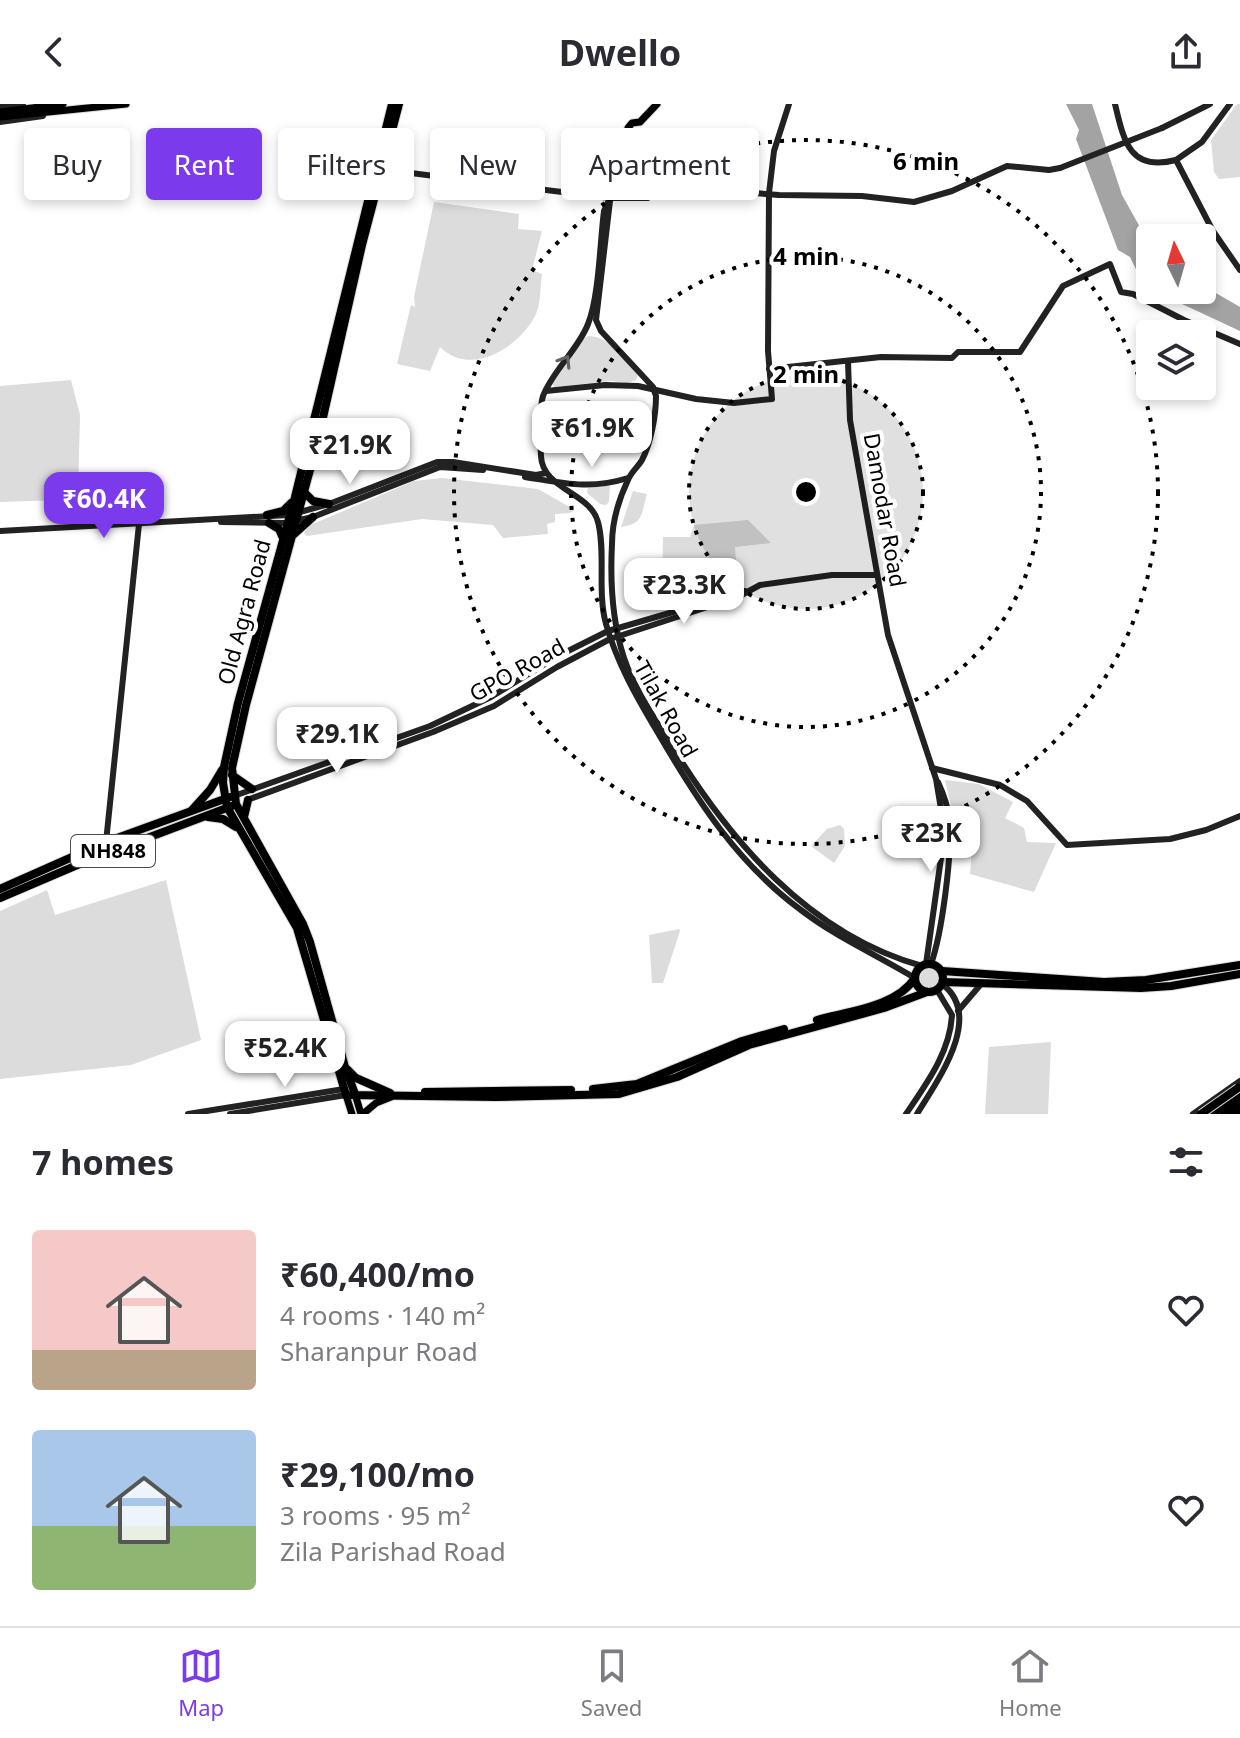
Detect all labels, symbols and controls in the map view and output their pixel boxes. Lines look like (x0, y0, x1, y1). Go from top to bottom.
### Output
text: Dwello (559, 28, 681, 77)
icon: back (32, 30, 76, 74)
icon: share (1164, 30, 1208, 74)
chip: Buy (24, 128, 130, 200)
chip: Rent (146, 128, 262, 200)
chip: Filters (278, 128, 414, 200)
chip: New (430, 128, 545, 200)
chip: Apartment (561, 128, 759, 200)
text: 6 min (893, 144, 959, 177)
north arrow (1136, 224, 1216, 304)
map controls (1136, 224, 1216, 400)
text: 4 min (773, 239, 839, 272)
button: layers (1136, 320, 1216, 400)
one-way arrow (556, 355, 571, 369)
text: 2 min (773, 357, 839, 390)
pin: ₹61.9K (527, 401, 657, 469)
text: ₹61.9K (550, 409, 634, 445)
pin: ₹21.9K (285, 418, 415, 486)
text: ₹21.9K (308, 426, 392, 462)
street label: Damodar Road (858, 430, 914, 589)
pin: ₹60.4K (39, 472, 169, 540)
centre of rings (792, 478, 820, 506)
text: ₹60.4K (62, 480, 146, 516)
street label: Old Agra Road (209, 536, 277, 688)
pin: ₹23.3K (619, 558, 749, 626)
text: ₹23.3K (642, 566, 726, 602)
street label: GPO Road (463, 631, 570, 708)
street label: Tilak Road (628, 655, 706, 762)
pin: ₹29.1K (272, 707, 402, 775)
text: ₹29.1K (295, 715, 379, 751)
pin: ₹23K (884, 806, 978, 874)
text: ₹23K (900, 814, 962, 850)
road number: NH848 (71, 835, 155, 867)
pin: ₹52.4K (220, 1021, 350, 1089)
text: ₹52.4K (243, 1029, 327, 1065)
text: 7 homes (32, 1139, 174, 1185)
icon: filters (1164, 1140, 1208, 1184)
text: ₹60,400/mo (280, 1251, 475, 1297)
icon: home (96, 1262, 192, 1358)
icon: heart (1164, 1288, 1208, 1332)
text: 4 rooms · 140 m² (280, 1297, 485, 1333)
text: Sharanpur Road (280, 1333, 478, 1369)
text: ₹29,100/mo (280, 1451, 475, 1497)
icon: home (96, 1462, 192, 1558)
icon: heart (1164, 1488, 1208, 1532)
text: 3 rooms · 95 m² (280, 1497, 470, 1533)
text: Zila Parishad Road (280, 1533, 506, 1569)
tab: Map (178, 1644, 224, 1722)
tab: Saved (581, 1644, 642, 1722)
tab: Home (999, 1644, 1062, 1722)

